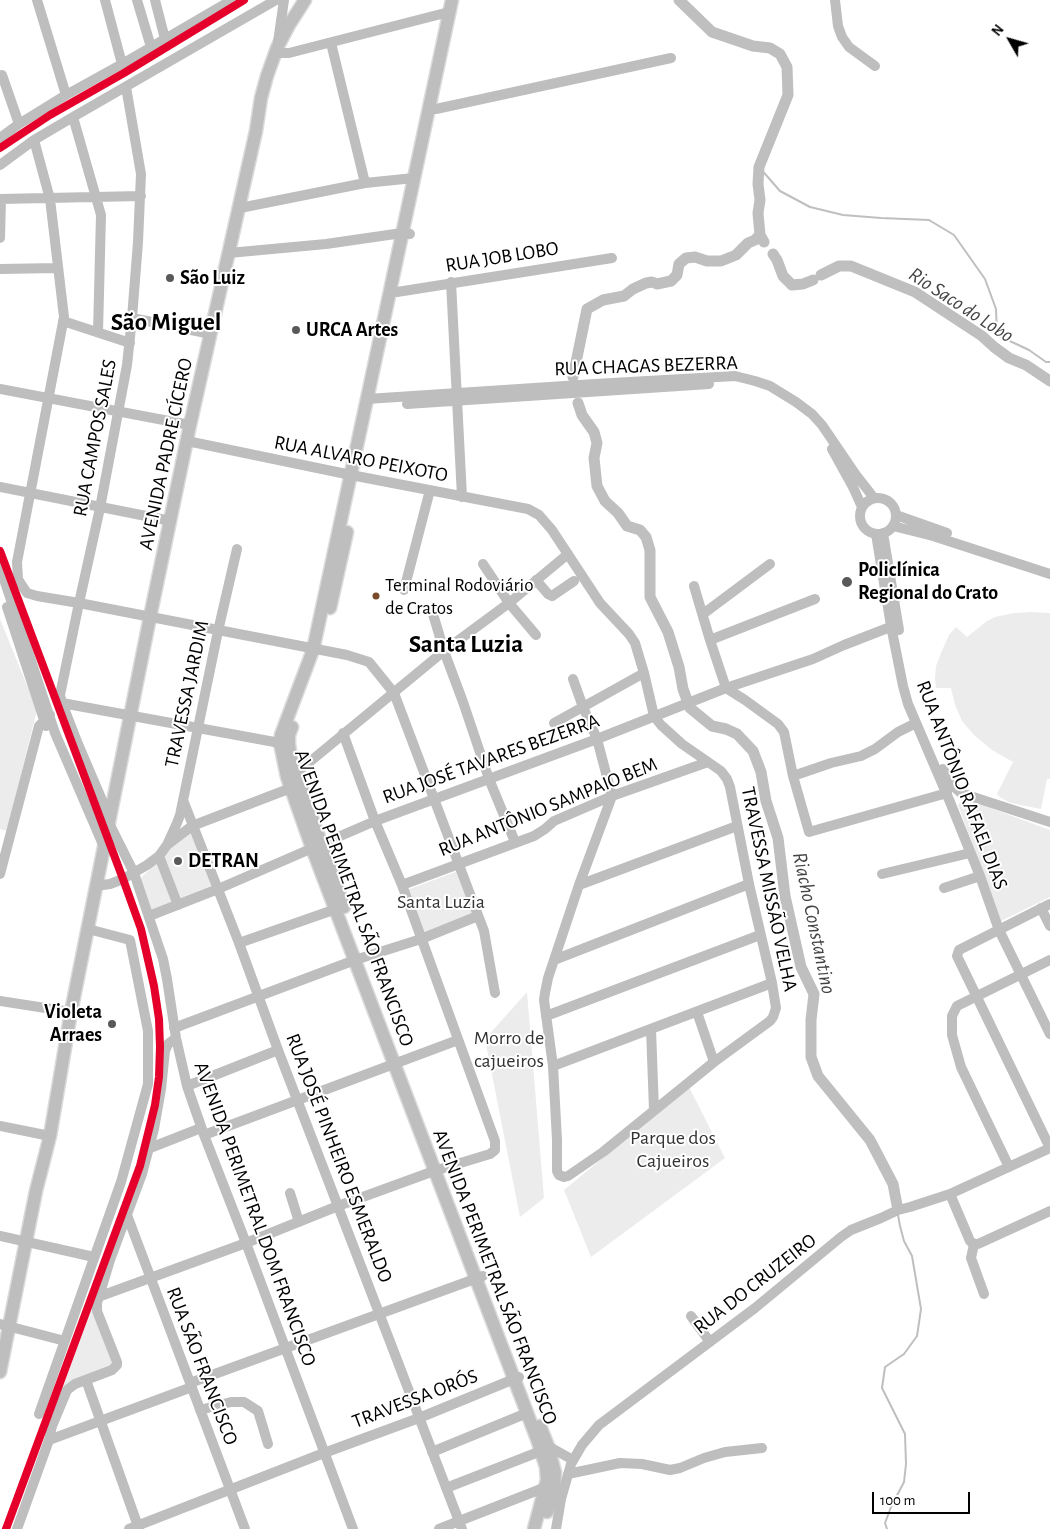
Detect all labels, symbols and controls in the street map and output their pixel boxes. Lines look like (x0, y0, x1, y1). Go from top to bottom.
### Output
north arrow (985, 15, 1035, 65)
text: N (990, 23, 1007, 39)
street label: RUA JOB LOBO (444, 236, 560, 278)
water label: Rio Saco do Lobo (904, 262, 1018, 348)
place label: São Luiz (180, 266, 245, 290)
marker: São Luiz (164, 272, 176, 284)
district label: São Miguel (111, 307, 221, 337)
place label: URCA Artes (306, 318, 398, 342)
marker: URCA Artes (290, 324, 302, 336)
street label: RUA CHAGAS BEZERRA (554, 351, 738, 381)
street label: AVENIDA PADRE CÍCERO (134, 356, 198, 552)
street label: RUA CAMPOS SALES (68, 357, 122, 519)
street label: RUA ALVARO PEIXOTO (272, 430, 450, 488)
place label: Policlínica Regional do Crato (858, 558, 998, 605)
place label: Terminal Rodoviário de Cratos (385, 574, 534, 618)
marker: Policlínica Regional do Crato (840, 575, 854, 589)
marker: Terminal Rodoviário de Cratos (371, 591, 381, 601)
street label: TRAVESSA JARDIM (160, 618, 214, 770)
district label: Santa Luzia (409, 629, 523, 659)
street label: RUA ANTÔNIO RAFAEL DIAS (911, 677, 1013, 893)
street label: RUA JOSÉ TAVARES BEZERRA (379, 709, 603, 809)
street label: AVENIDA PERIMETRAL SÃO FRANCISCO (289, 746, 419, 1050)
street label: RUA ANTÔNIO SAMPAIO BEM (435, 752, 661, 862)
street label: TRAVESSA MISSÃO VELHA (736, 785, 802, 993)
place label: DETRAN (188, 849, 259, 873)
water label: Riacho Constantino (787, 850, 841, 996)
marker: DETRAN (172, 855, 184, 867)
park label: Santa Luzia (397, 890, 485, 914)
place label: Violeta Arraes (44, 1000, 102, 1047)
marker: Violeta Arraes (106, 1018, 118, 1030)
park label: Morro de cajueiros (474, 1026, 544, 1073)
street label: RUA JOSÉ PINHEIRO ESMERALDO (280, 1030, 398, 1286)
street label: AVENIDA PERIMETRAL DOM FRANCISCO (189, 1059, 321, 1369)
street label: AVENIDA PERIMETRAL SÃO FRANCISCO (427, 1126, 563, 1428)
park label: Parque dos Cajueiros (630, 1126, 716, 1173)
street label: RUA DO CRUZEIRO (689, 1229, 821, 1339)
street label: RUA SÃO FRANCISCO (161, 1284, 243, 1448)
street label: TRAVESSA ORÓS (349, 1364, 481, 1434)
scale bar (875, 1482, 972, 1514)
text: 100 m (880, 1493, 915, 1508)

